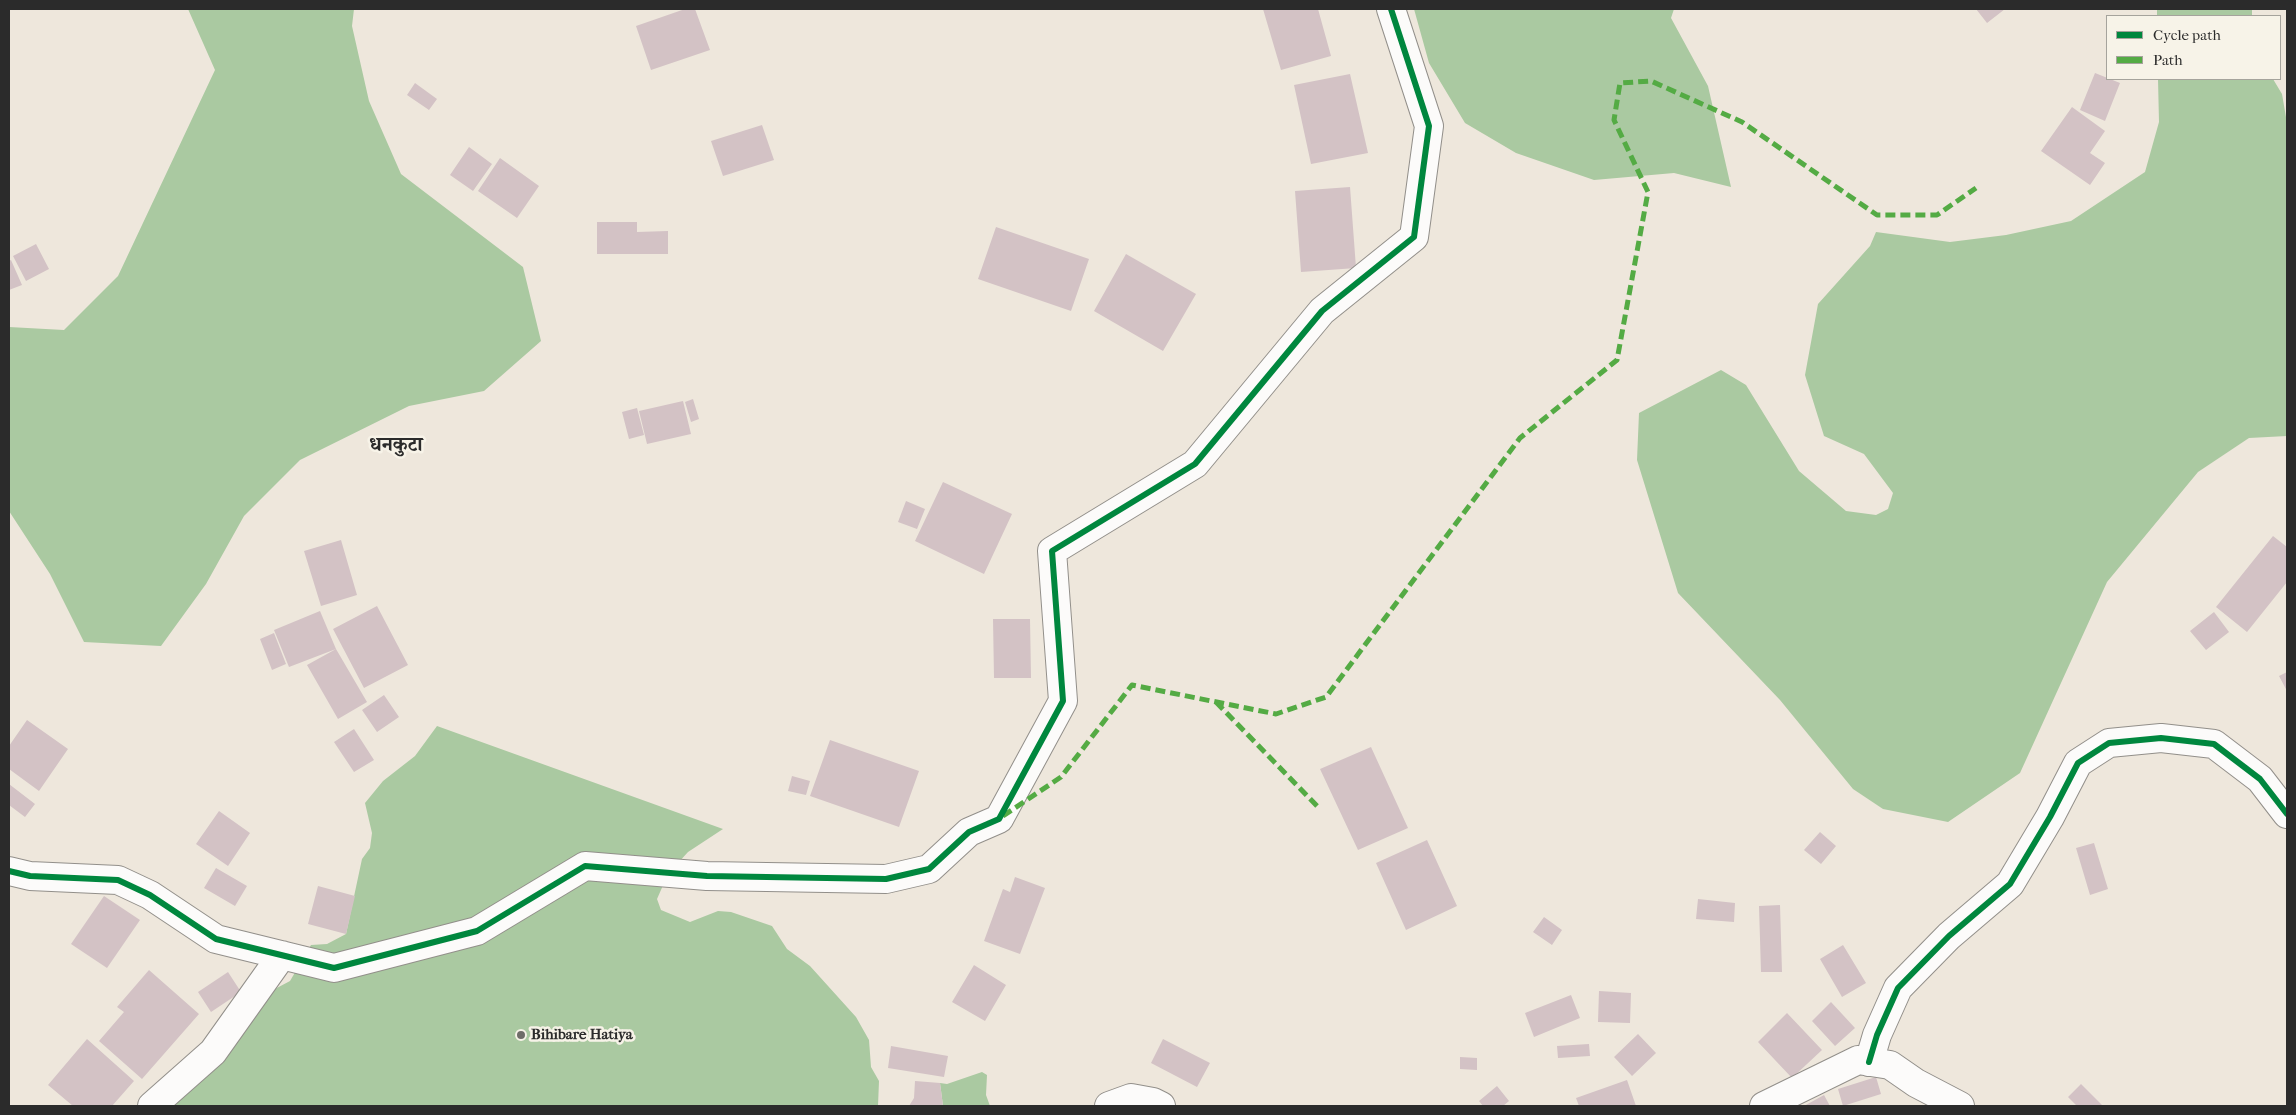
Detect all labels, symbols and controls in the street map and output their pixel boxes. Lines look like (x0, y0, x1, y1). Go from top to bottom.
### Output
legend (2106, 15, 2281, 80)
text: Cycle path (2153, 26, 2221, 44)
text: Path (2153, 51, 2183, 69)
district label: धनकुटा (369, 434, 423, 458)
place label: Bihibare Hatiya (531, 1026, 633, 1044)
marker: Bihibare Hatiya (515, 1029, 527, 1041)

